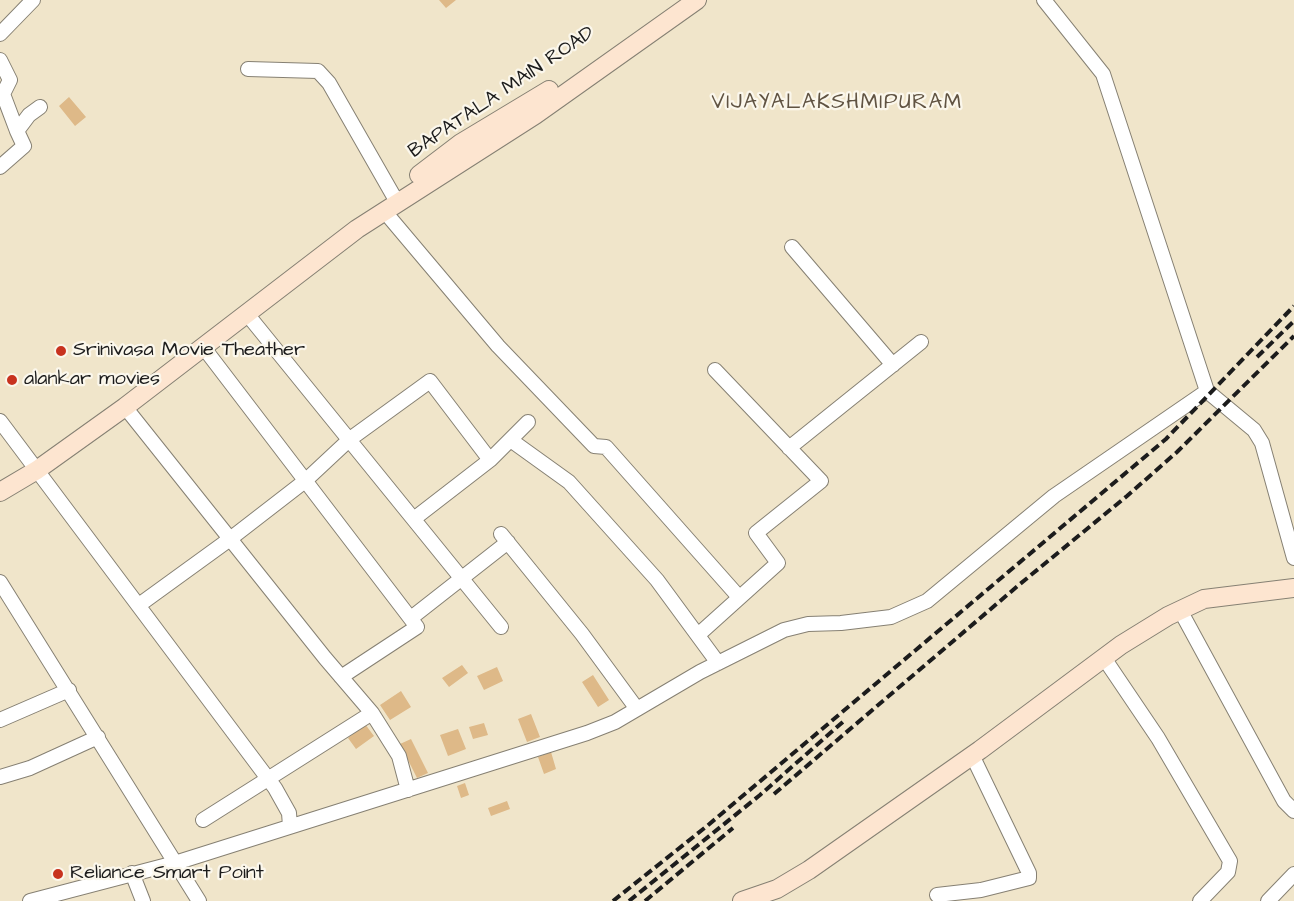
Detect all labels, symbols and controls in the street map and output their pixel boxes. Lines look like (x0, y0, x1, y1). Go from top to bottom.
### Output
street label: BAPATALA MAIN ROAD (405, 22, 599, 164)
district label: VIJAYALAKSHMIPURAM (711, 91, 963, 117)
place label: Srinivasa Movie Theather (73, 339, 305, 363)
marker: Srinivasa Movie Theather (54, 344, 68, 358)
place label: alankar movies (24, 368, 160, 392)
marker: alankar movies (5, 373, 19, 387)
place label: Reliance Smart Point (70, 862, 264, 886)
marker: Reliance Smart Point (51, 867, 65, 881)

